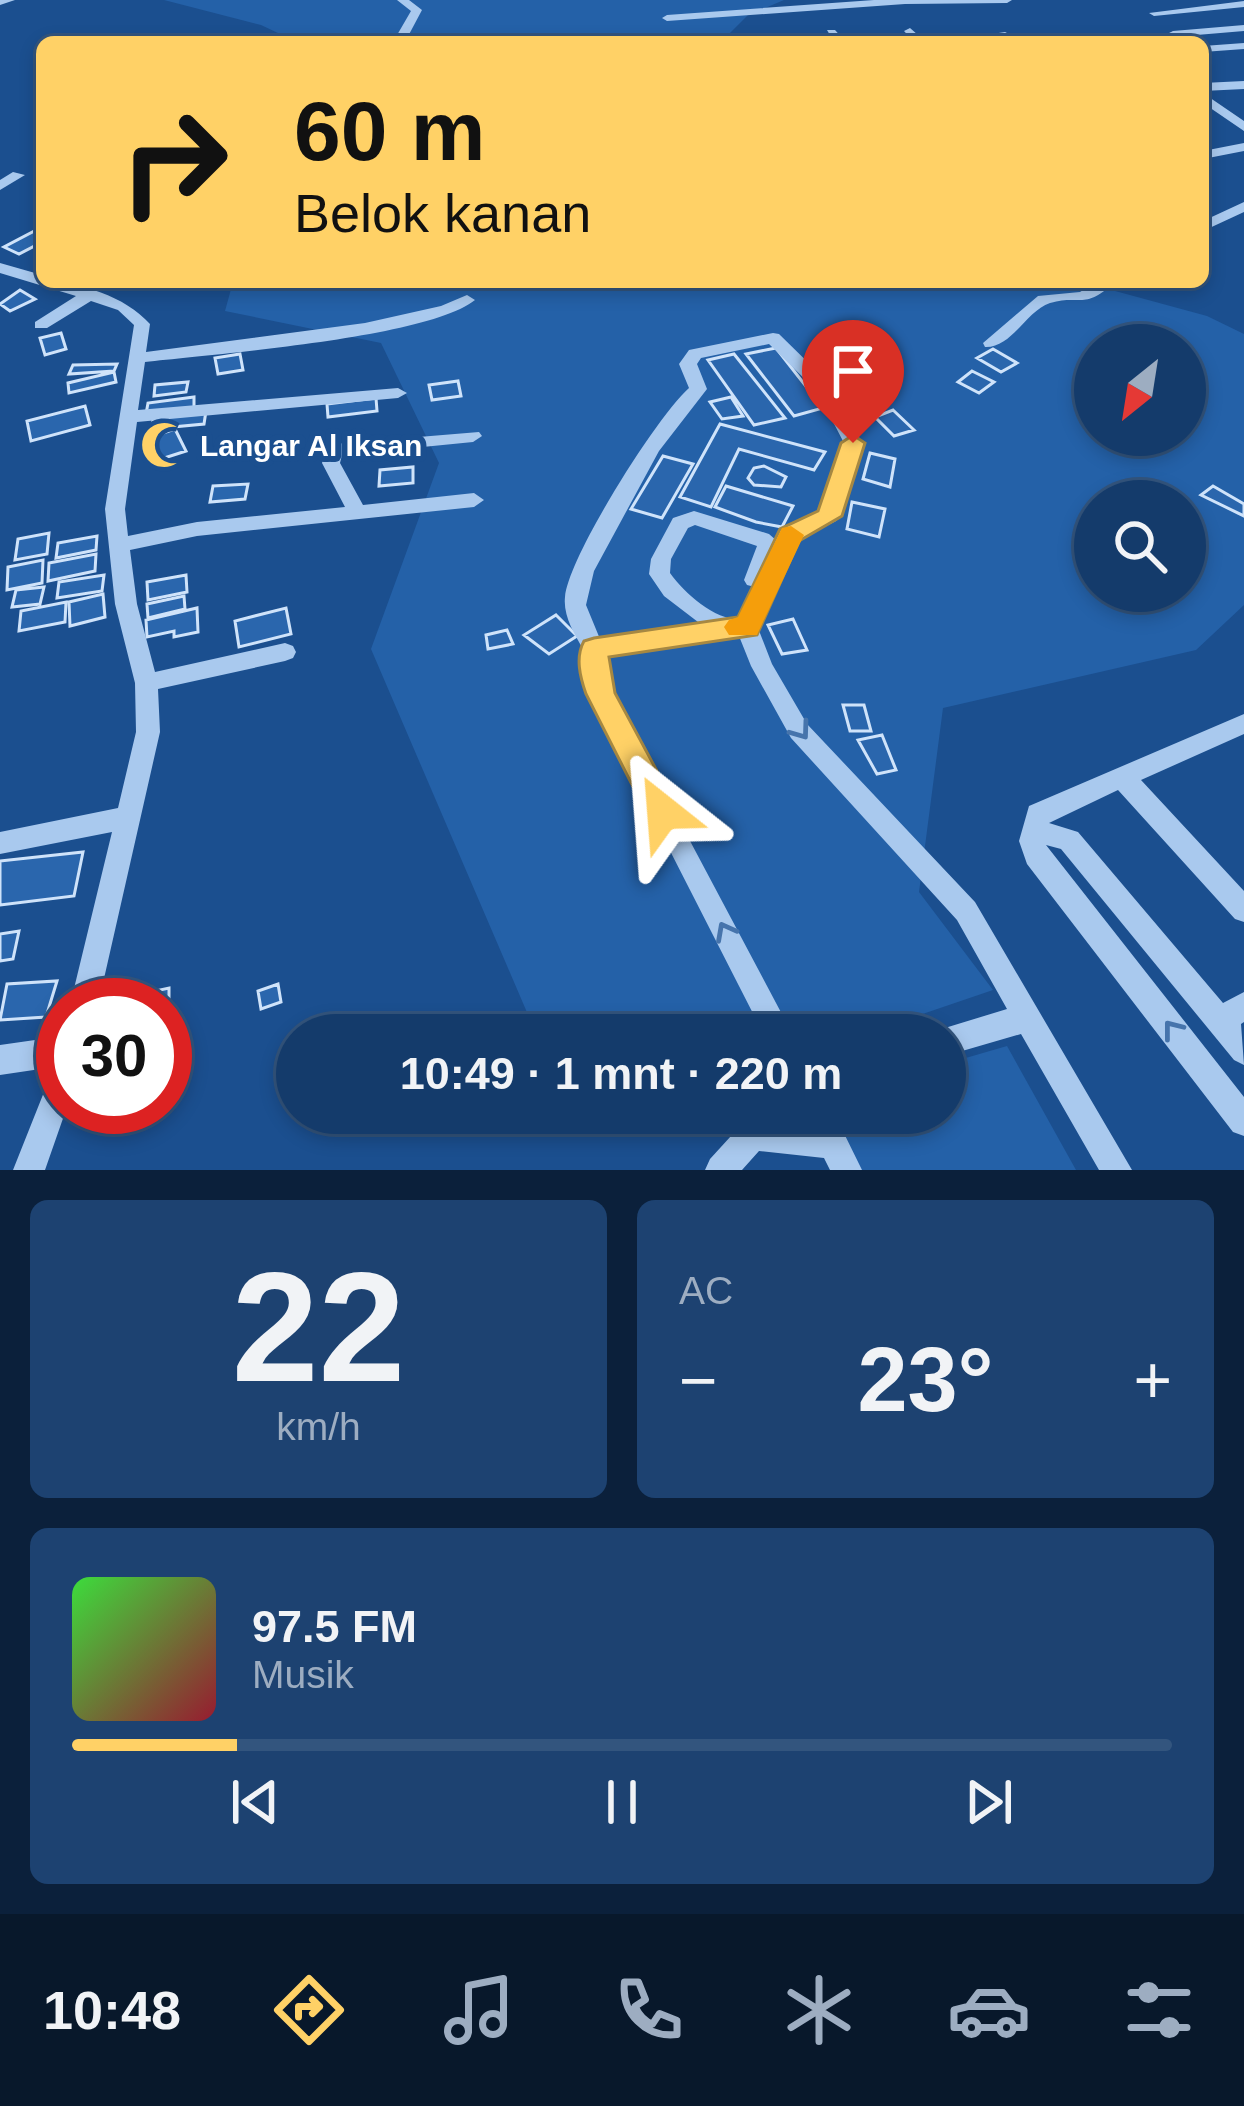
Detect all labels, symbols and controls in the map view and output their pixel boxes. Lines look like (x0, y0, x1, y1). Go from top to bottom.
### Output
icon: right (96, 84, 252, 240)
text: 60 m (294, 84, 485, 178)
text: Belok kanan (294, 183, 591, 243)
pin (802, 320, 904, 443)
north arrow (1074, 324, 1206, 456)
map controls (1074, 324, 1206, 612)
icon: arrive (820, 338, 886, 404)
mosque icon: Langar Al Iksan (139, 420, 189, 470)
place label: Langar Al Iksan (200, 429, 422, 462)
button: search (1074, 480, 1206, 612)
one-way arrow (787, 718, 809, 740)
position arrow (600, 749, 726, 875)
one-way arrow (716, 923, 739, 944)
speed limit sign: 30 (36, 978, 192, 1134)
one-way arrow (1165, 1020, 1186, 1042)
text: 10:49 · 1 mnt · 220 m (400, 1048, 842, 1099)
text: 22 (232, 1240, 405, 1414)
text: AC (679, 1269, 733, 1312)
text: 23° (857, 1330, 994, 1430)
text: − (679, 1343, 718, 1417)
text: + (1133, 1343, 1172, 1417)
text: km/h (276, 1405, 361, 1448)
text: 97.5 FM (252, 1601, 417, 1652)
text: Musik (252, 1653, 354, 1696)
icon: previous (222, 1769, 288, 1835)
icon: pause (589, 1769, 655, 1835)
icon: next (956, 1769, 1022, 1835)
icon: directions (267, 1968, 351, 2052)
icon: music (437, 1968, 521, 2052)
icon: phone (607, 1968, 691, 2052)
icon: climate (777, 1968, 861, 2052)
icon: car (947, 1968, 1031, 2052)
icon: filters (1117, 1968, 1201, 2052)
text: 10:48 (43, 1980, 181, 2040)

